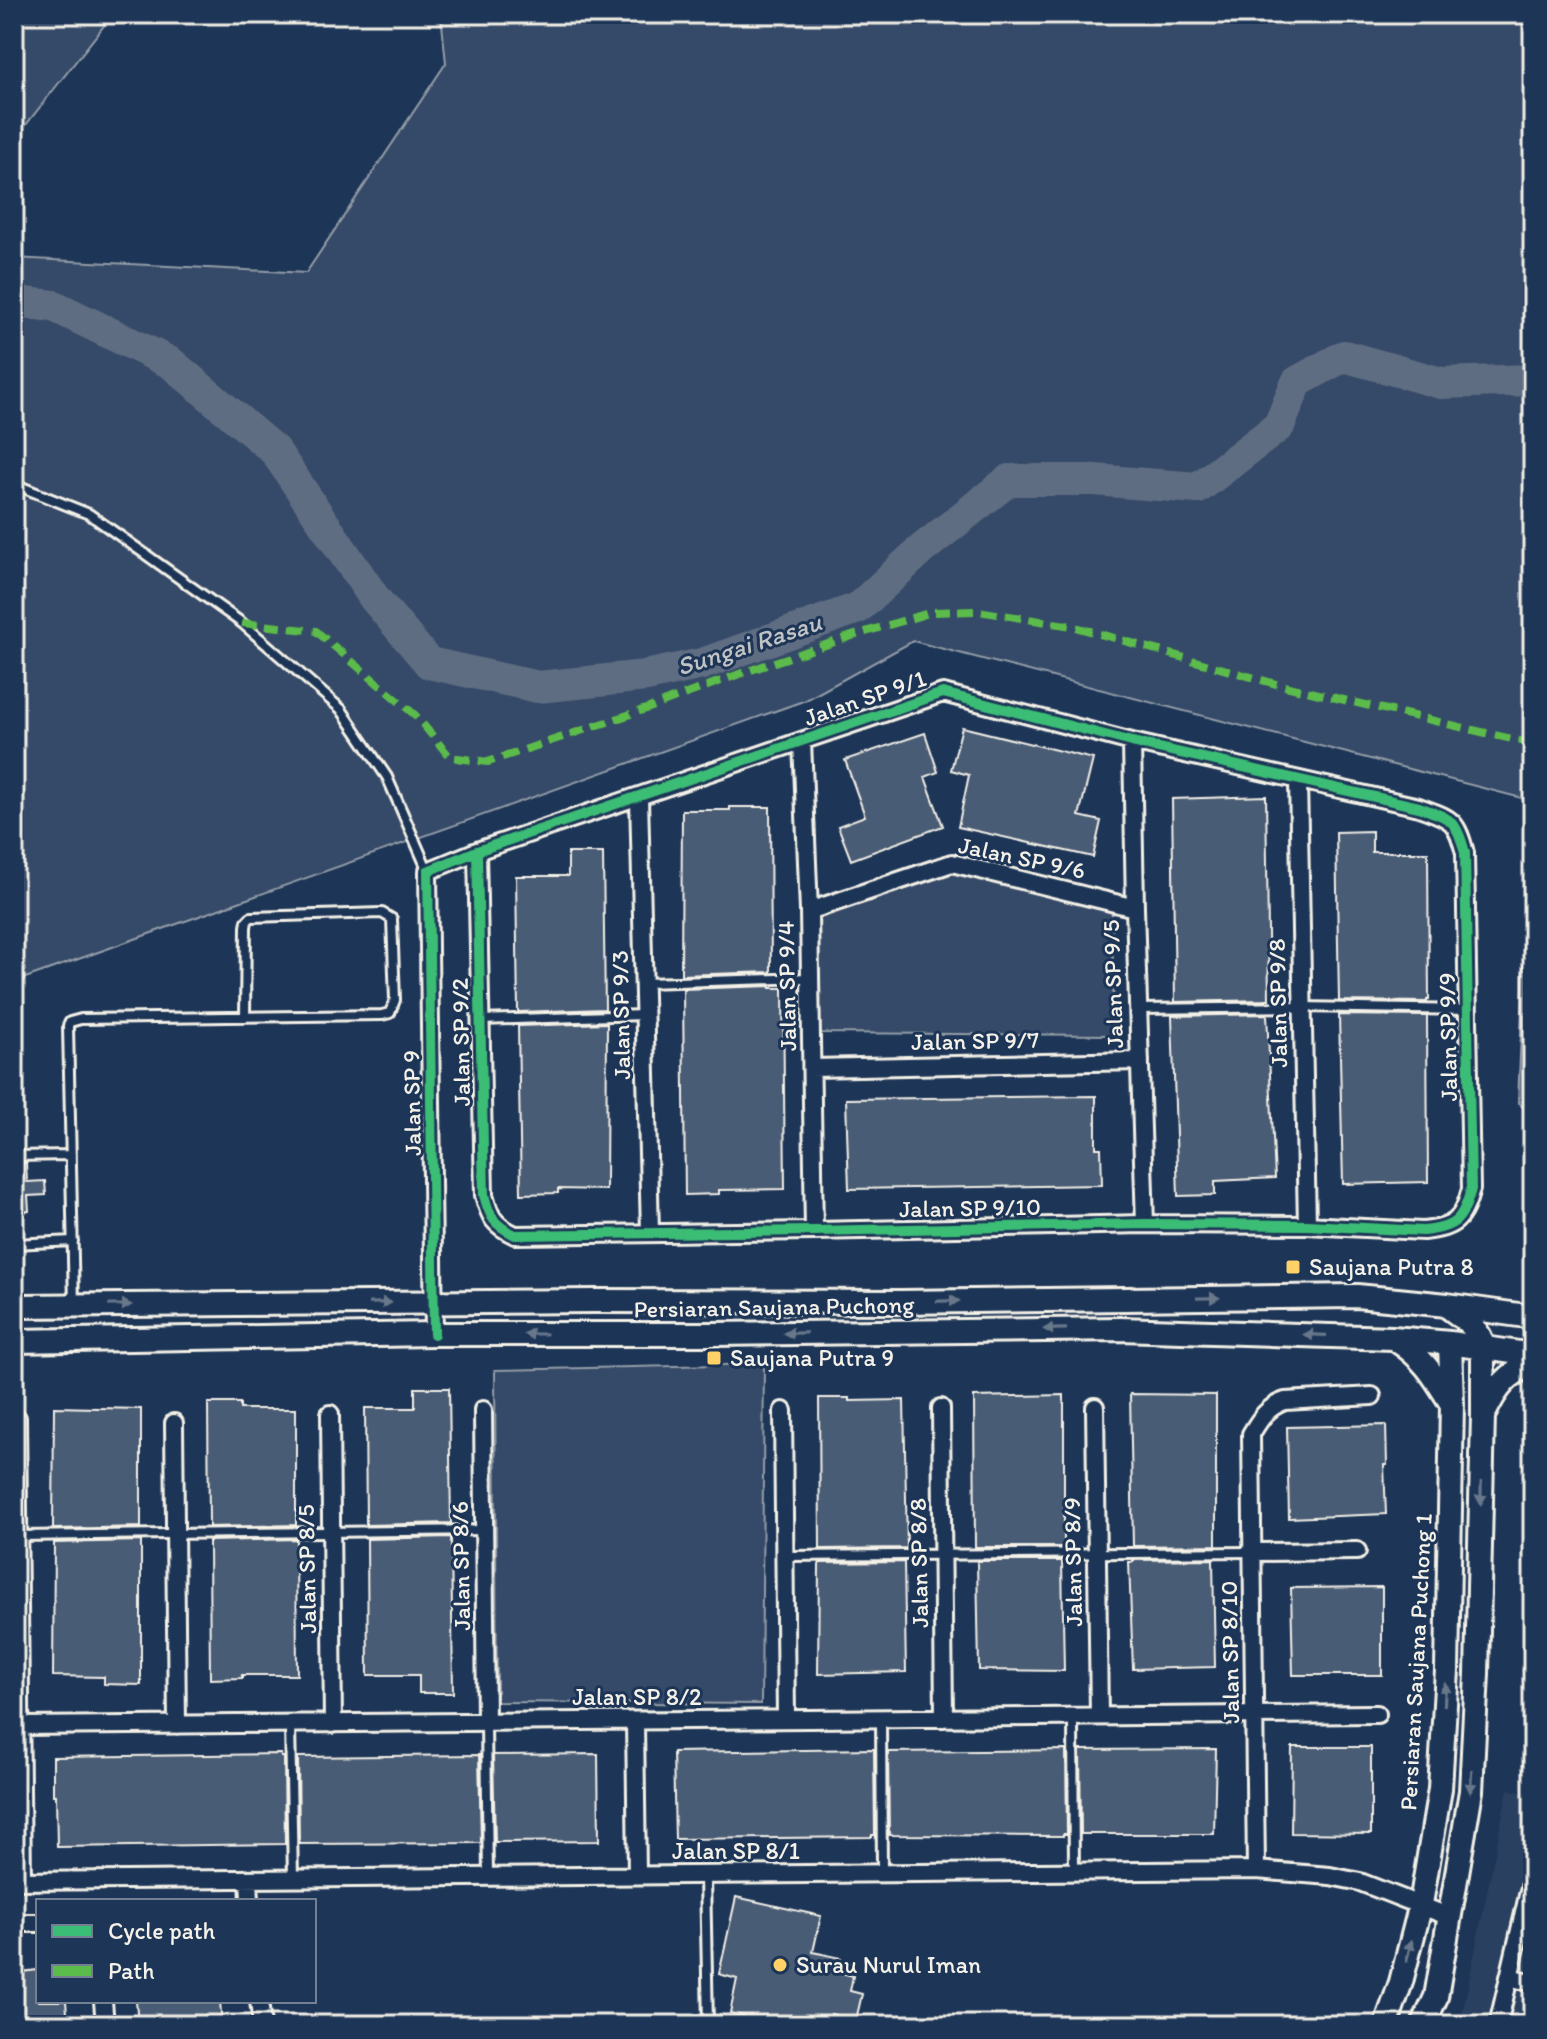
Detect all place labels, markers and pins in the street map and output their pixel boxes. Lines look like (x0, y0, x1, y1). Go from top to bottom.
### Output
place label: Saujana Putra 8 (1309, 1252, 1474, 1281)
marker: Saujana Putra 8 (1284, 1258, 1302, 1276)
place label: Saujana Putra 9 (730, 1343, 894, 1372)
marker: Saujana Putra 9 (705, 1349, 723, 1367)
place label: Surau Nurul Iman (796, 1950, 981, 1979)
marker: Surau Nurul Iman (771, 1956, 789, 1974)

